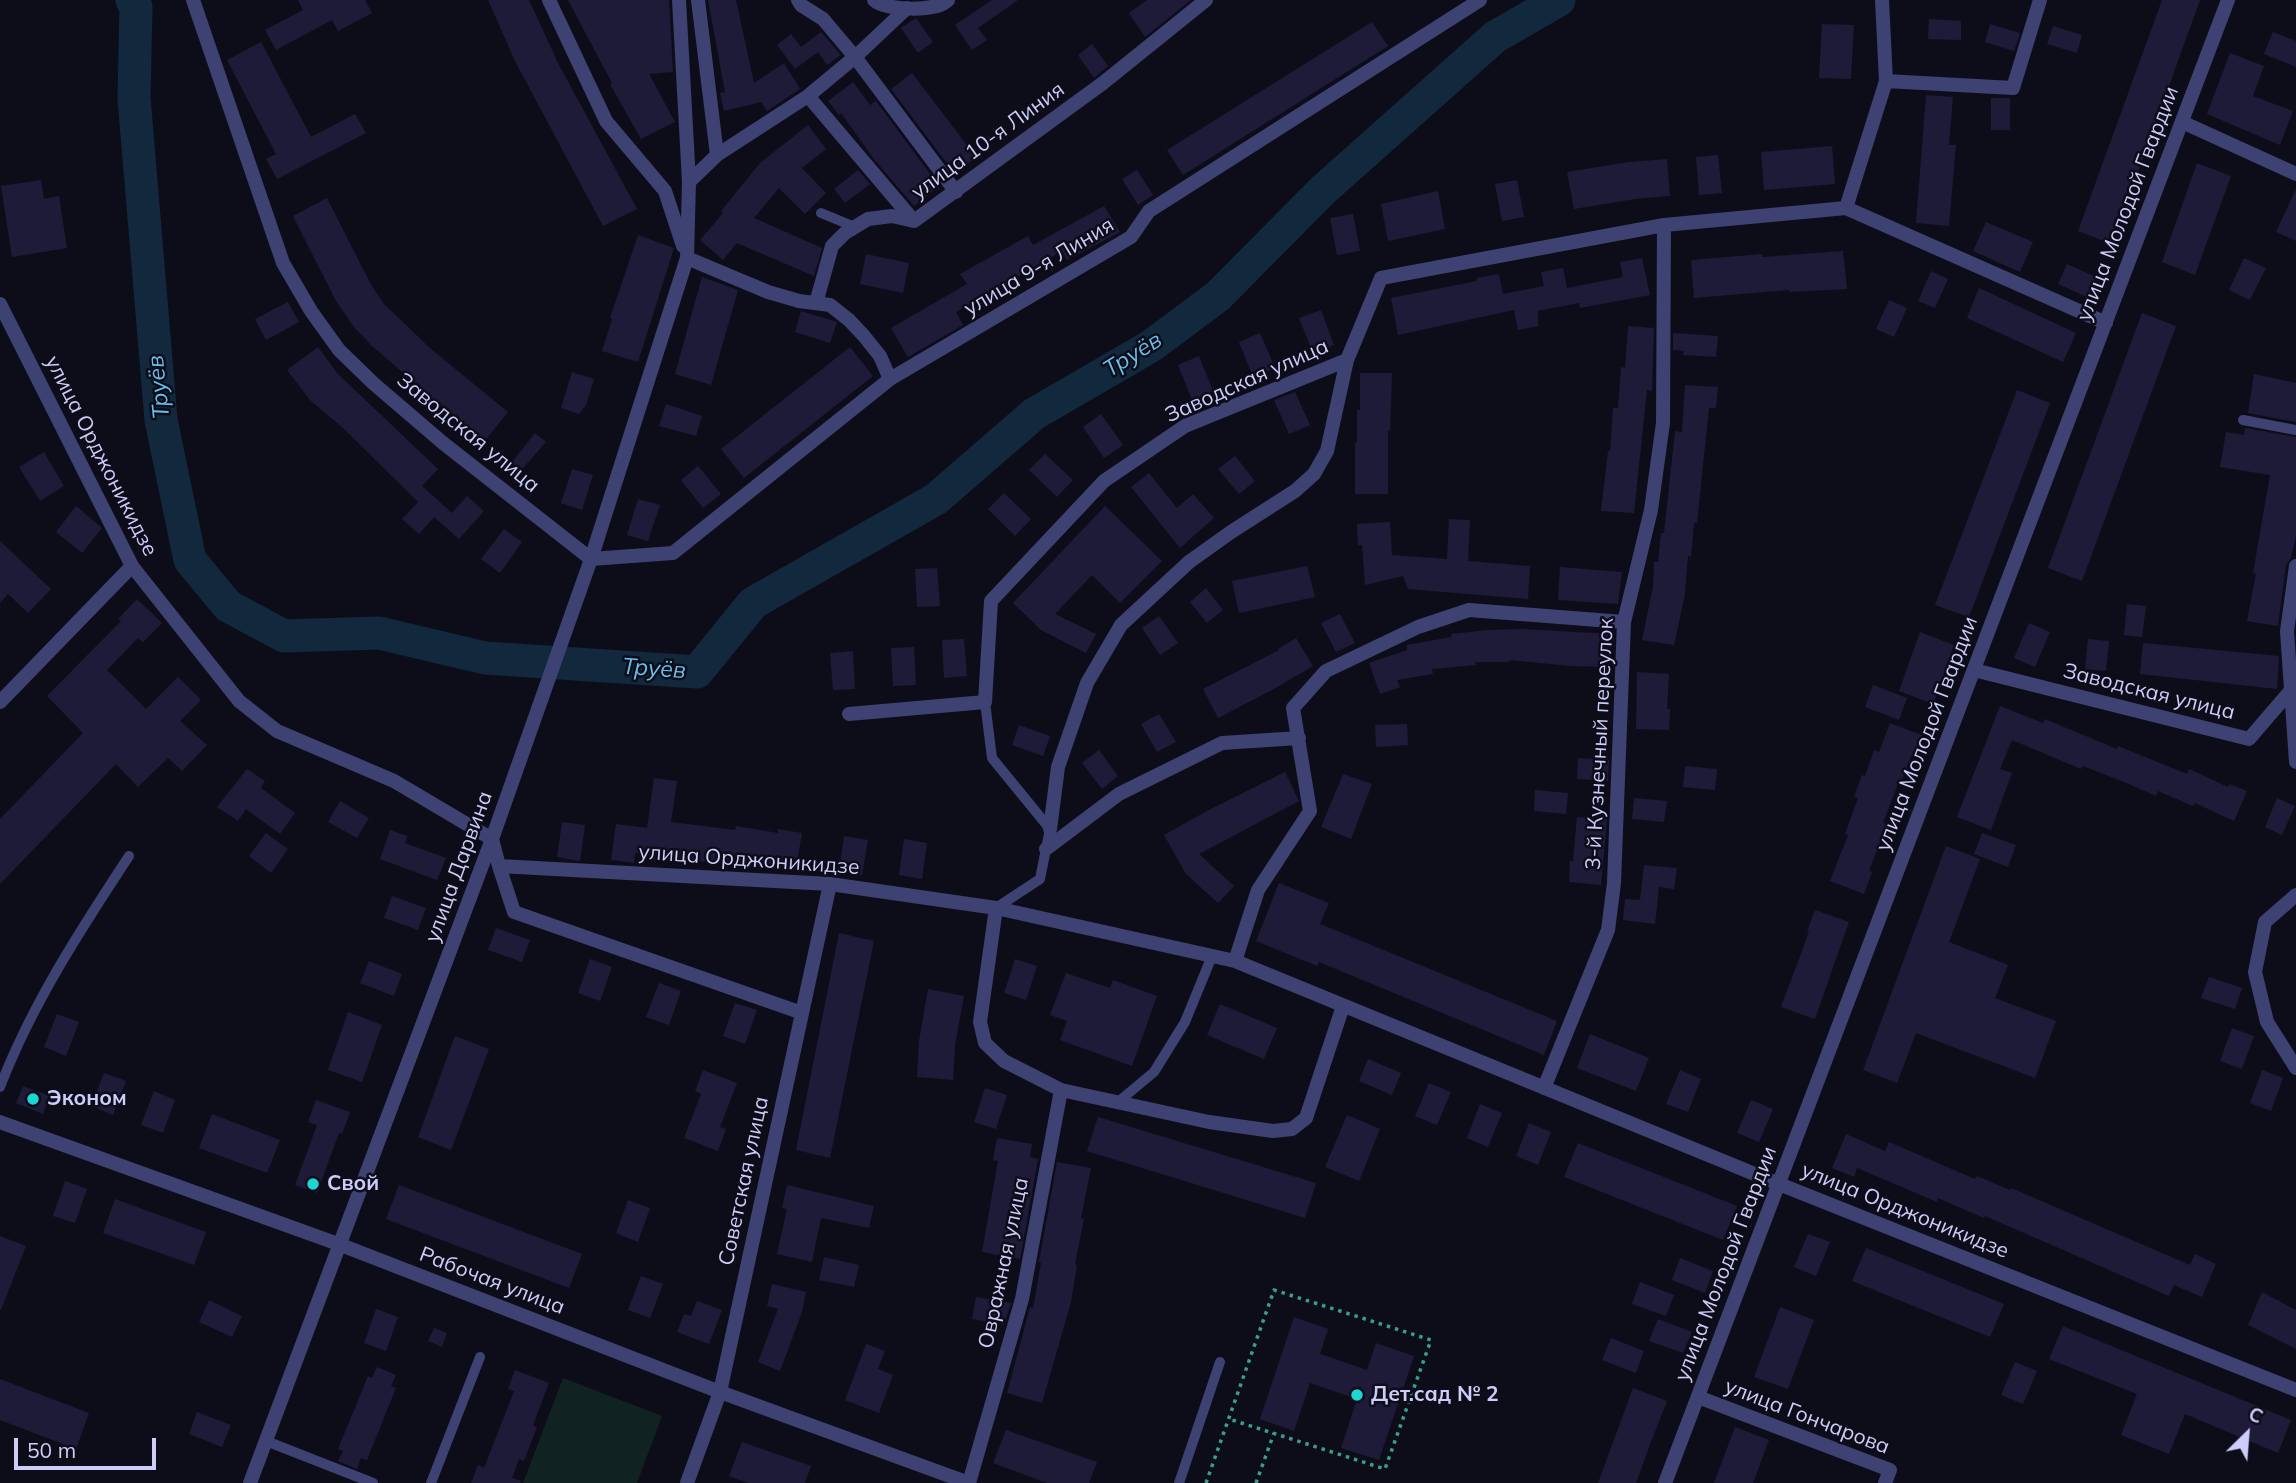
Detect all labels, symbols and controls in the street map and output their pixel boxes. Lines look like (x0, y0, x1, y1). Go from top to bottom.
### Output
street label: улица 10-я Линия (907, 77, 1069, 205)
street label: улица Молодой Гвардии (2072, 83, 2184, 325)
street label: улица 9-я Линия (960, 212, 1118, 322)
water label: Труёв (1099, 326, 1167, 384)
street label: Заводская улица (1161, 334, 1333, 428)
street label: улица Орджоникидзе (39, 352, 163, 560)
water label: Труёв (142, 354, 176, 420)
street label: Заводская улица (392, 368, 544, 498)
street label: улица Молодой Гвардии (1871, 613, 1983, 855)
street label: 3-й Кузнечный переулок (1581, 618, 1619, 870)
water label: Труёв (621, 653, 687, 685)
street label: Заводская улица (2061, 658, 2237, 726)
street label: улица Дарвина (420, 788, 498, 946)
street label: улица Орджоникидзе (638, 840, 860, 880)
place label: Эконом (47, 1086, 127, 1112)
marker: Эконом (25, 1091, 41, 1107)
street label: Советская улица (714, 1094, 774, 1268)
street label: улица Молодой Гвардии (1670, 1143, 1782, 1385)
street label: улица Орджоникидзе (1798, 1158, 2012, 1264)
place label: Свой (327, 1171, 379, 1197)
street label: Овражная улица (974, 1175, 1034, 1351)
marker: Свой (305, 1176, 321, 1192)
street label: Рабочая улица (416, 1242, 568, 1320)
street label: улица Гончарова (1721, 1374, 1893, 1460)
place label: Дет.сад № 2 (1371, 1382, 1499, 1408)
marker: Дет.сад № 2 (1349, 1387, 1365, 1403)
north arrow (2212, 1399, 2282, 1469)
text: С (2245, 1401, 2267, 1429)
scale bar (18, 1424, 159, 1468)
text: 50 m (27, 1437, 76, 1463)

